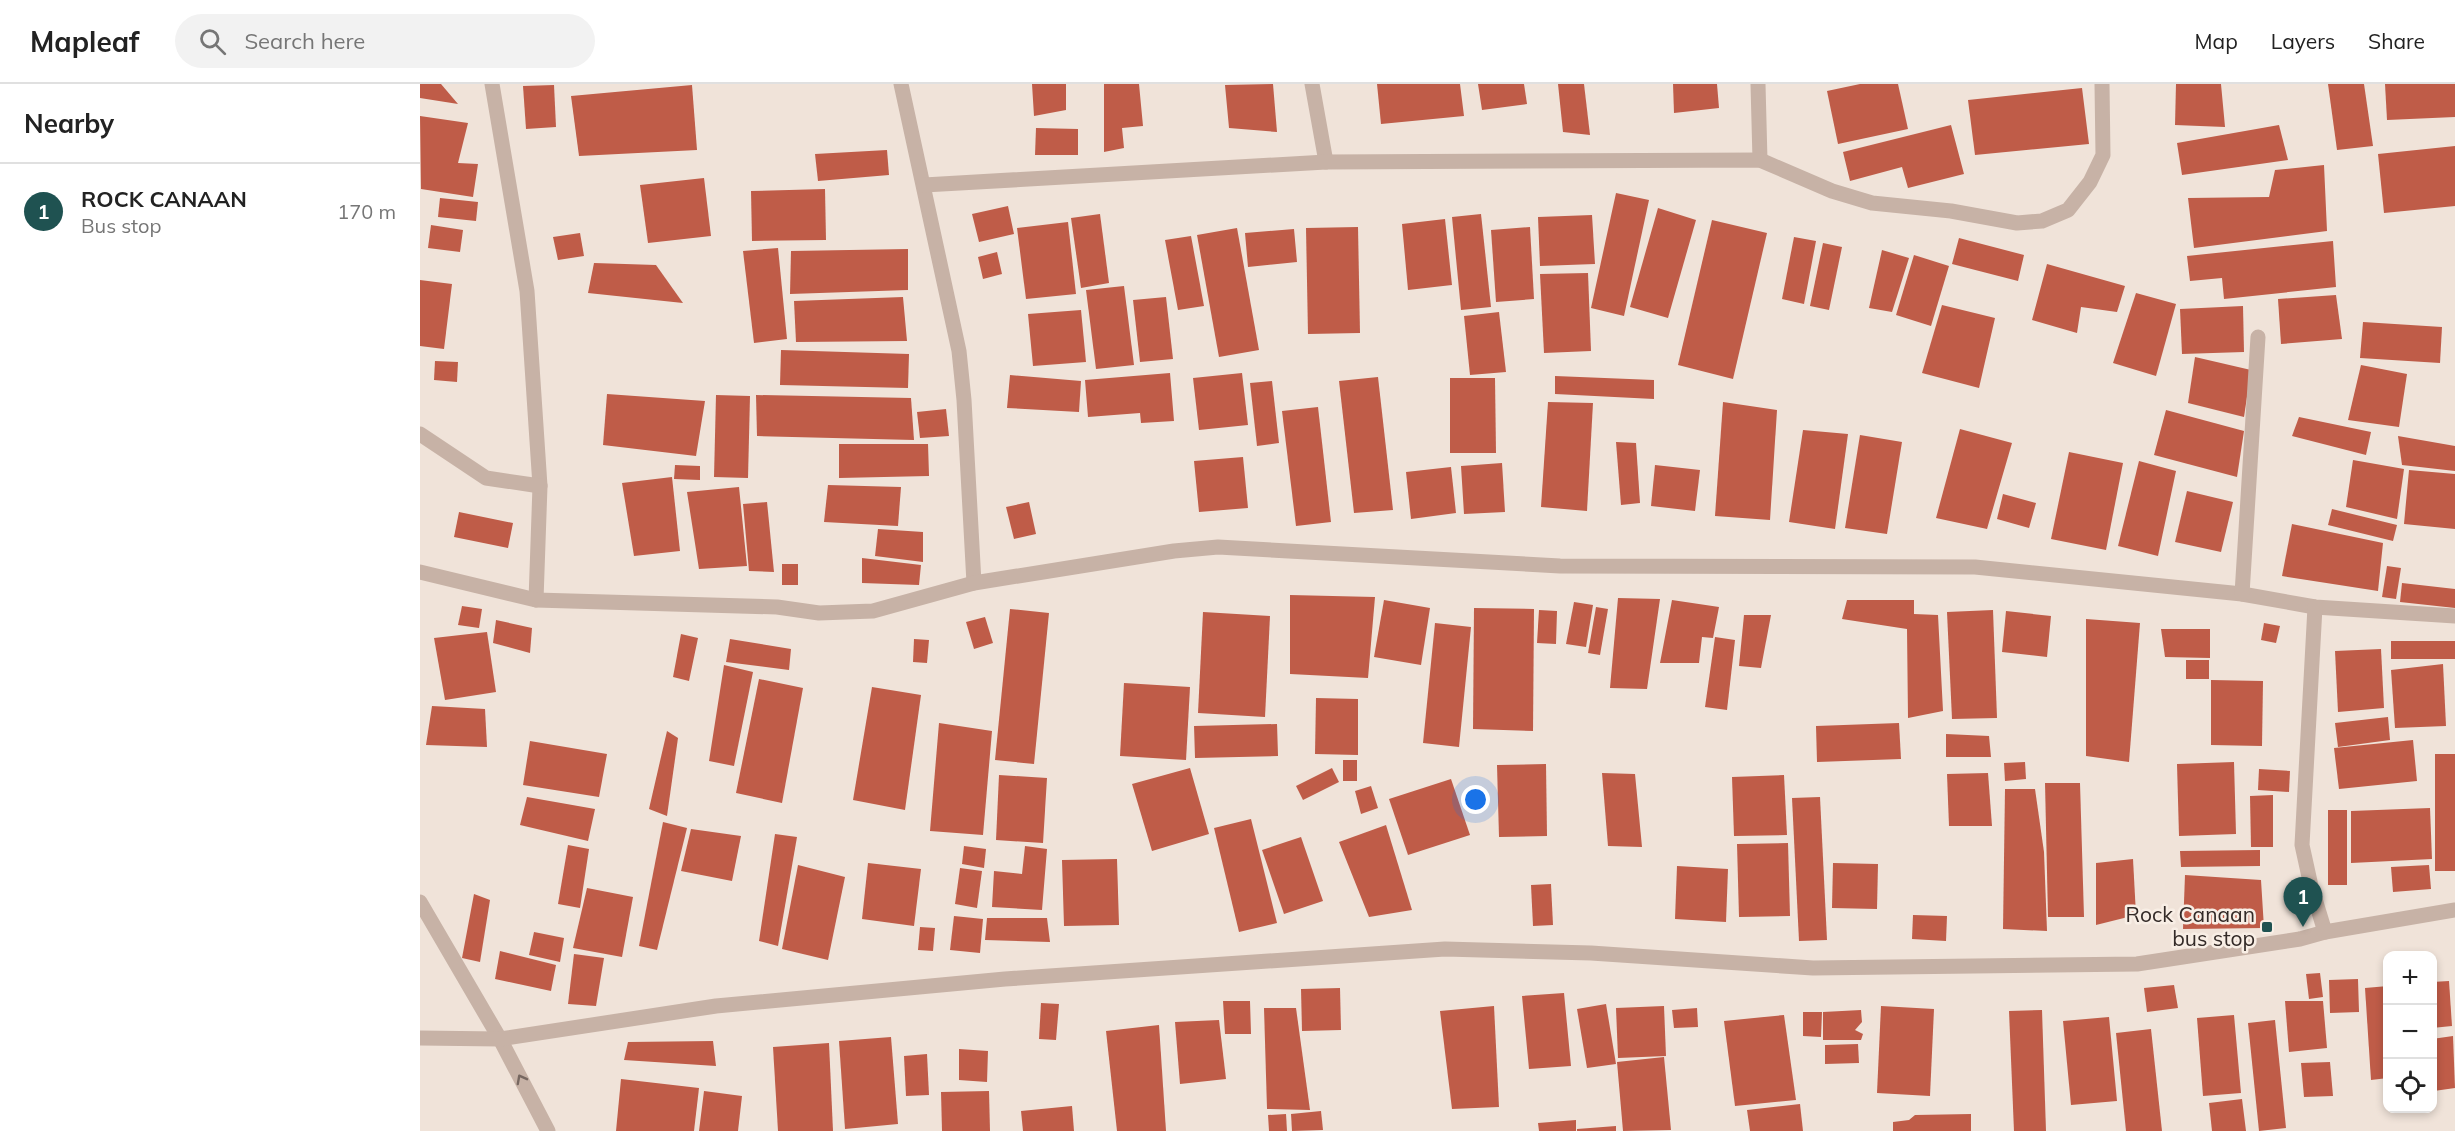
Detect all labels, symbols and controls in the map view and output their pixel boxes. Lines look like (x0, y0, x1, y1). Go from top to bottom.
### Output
search box (175, 14, 595, 68)
text: Mapleaf (30, 24, 139, 59)
icon: search (196, 25, 229, 58)
text: Search here (244, 27, 365, 55)
text: Map (2195, 28, 2238, 54)
text: Layers (2271, 28, 2335, 54)
text: Share (2368, 28, 2425, 54)
text: Nearby (24, 107, 114, 140)
text: ROCK CANAAN (81, 185, 247, 213)
text: 1 (38, 199, 50, 224)
text: 170 m (337, 199, 396, 224)
text: Bus stop (81, 213, 161, 238)
your location (1461, 785, 1490, 814)
pin: 1 (2284, 878, 2322, 927)
place label: Rock Canaan bus stop (2126, 901, 2255, 951)
marker: Rock Canaan bus stop (2260, 920, 2274, 934)
map controls (2383, 951, 2437, 1113)
button: + (2383, 951, 2437, 1005)
button: − (2383, 1005, 2437, 1059)
button: locate (2383, 1059, 2437, 1113)
one-way arrow (517, 1075, 528, 1085)

